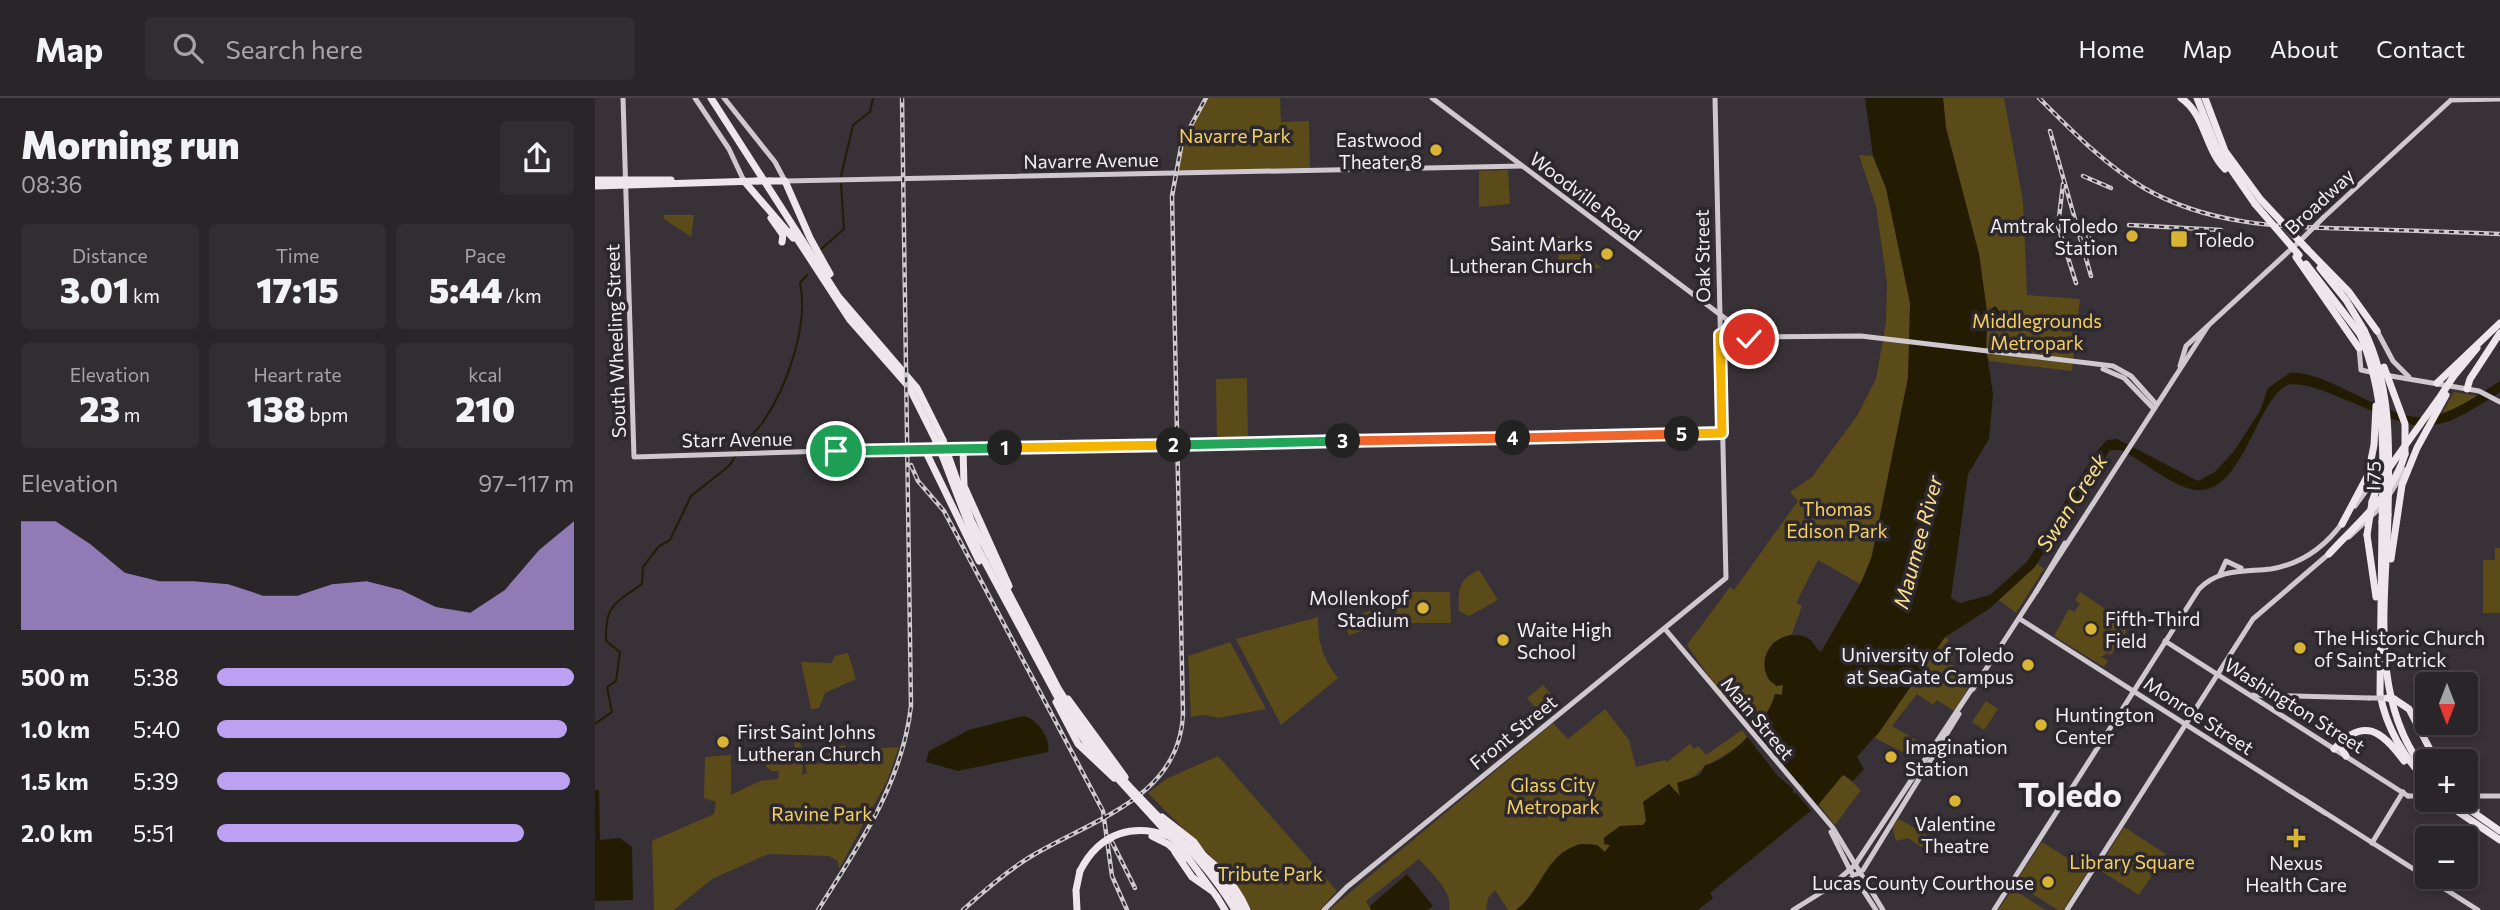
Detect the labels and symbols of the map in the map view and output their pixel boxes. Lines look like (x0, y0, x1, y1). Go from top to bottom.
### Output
park label: Navarre Park (1179, 124, 1291, 147)
place label: Eastwood Theater 8 (1336, 128, 1422, 173)
marker: Eastwood Theater 8 (1428, 142, 1444, 158)
street label: Woodville Road (1526, 146, 1646, 246)
street label: Navarre Avenue (1023, 147, 1159, 173)
street label: Broadway (2280, 163, 2359, 239)
street label: Oak Street (1690, 209, 1714, 303)
place label: Amtrak Toledo Station (1990, 214, 2118, 259)
marker: Amtrak Toledo Station (2124, 228, 2140, 244)
place label: Toledo (2195, 228, 2254, 251)
marker: Toledo (2169, 229, 2189, 249)
place label: Saint Marks Lutheran Church (1449, 232, 1593, 277)
street label: South Wheeling Street (600, 243, 630, 438)
marker: Saint Marks Lutheran Church (1599, 246, 1615, 262)
pin (1719, 309, 1779, 369)
park label: Middlegrounds Metropark (1972, 309, 2102, 354)
pin: 5 (1665, 416, 1699, 452)
pin: 4 (1495, 420, 1531, 456)
pin (806, 421, 866, 481)
pin: 3 (1325, 424, 1361, 458)
street label: Starr Avenue (681, 427, 793, 451)
pin: 2 (1157, 428, 1191, 462)
pin: 1 (987, 430, 1023, 466)
water label: Swan Creek (2030, 448, 2112, 556)
street label: I 75 (2361, 461, 2385, 491)
water label: Maumee River (1887, 472, 1947, 611)
park label: Thomas Edison Park (1786, 497, 1888, 542)
place label: Mollenkopf Stadium (1309, 586, 1409, 631)
marker: Mollenkopf Stadium (1415, 600, 1431, 616)
place label: Fifth-Third Field (2105, 607, 2200, 652)
place label: Waite High School (1517, 618, 1612, 663)
marker: Fifth-Third Field (2083, 621, 2099, 637)
place label: The Historic Church of Saint Patrick (2314, 626, 2485, 671)
marker: Waite High School (1495, 632, 1511, 648)
marker: The Historic Church of Saint Patrick (2292, 640, 2308, 656)
place label: University of Toledo at SeaGate Campus (1841, 643, 2014, 688)
street label: Washington Street (2221, 653, 2370, 758)
marker: University of Toledo at SeaGate Campus (2020, 657, 2036, 673)
street label: Monroe Street (2140, 671, 2258, 759)
street label: Main Street (1717, 672, 1799, 764)
north arrow (2415, 672, 2478, 735)
street label: Front Street (1465, 690, 1561, 774)
place label: Huntington Center (2055, 703, 2155, 748)
marker: Huntington Center (2033, 717, 2049, 733)
place label: First Saint Johns Lutheran Church (737, 720, 881, 765)
marker: First Saint Johns Lutheran Church (715, 734, 731, 750)
place label: Imagination Station (1905, 735, 2008, 780)
marker: Imagination Station (1883, 749, 1899, 765)
park label: Glass City Metropark (1506, 773, 1600, 818)
district label: Toledo (2018, 773, 2122, 814)
marker: Valentine Theatre (1947, 793, 1963, 809)
park label: Ravine Park (771, 802, 873, 825)
place label: Valentine Theatre (1914, 812, 1996, 857)
marker: Nexus Health Care (2286, 828, 2306, 848)
park label: Library Square (2069, 850, 2195, 873)
place label: Nexus Health Care (2245, 851, 2347, 896)
park label: Tribute Park (1217, 862, 1323, 885)
place label: Lucas County Courthouse (1812, 871, 2034, 894)
marker: Lucas County Courthouse (2040, 874, 2056, 890)

